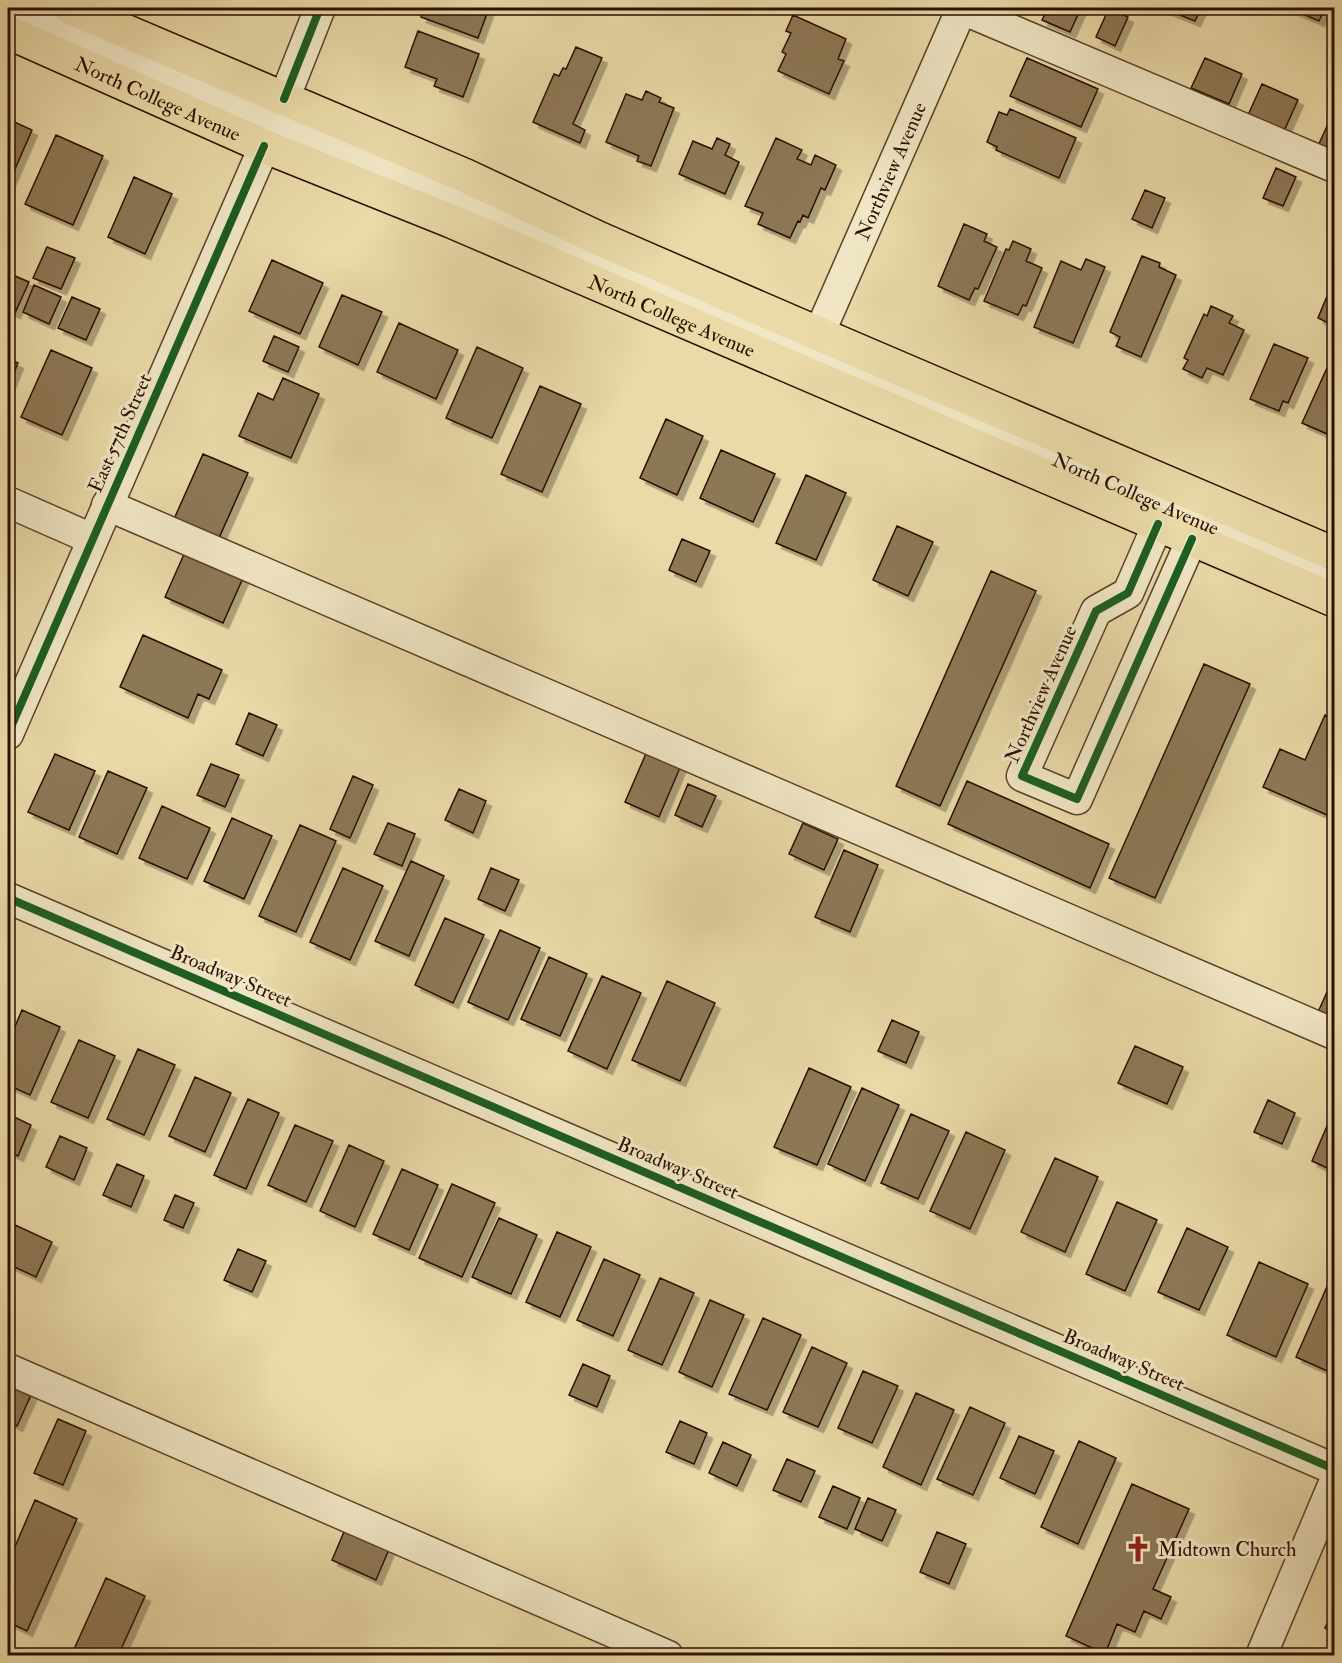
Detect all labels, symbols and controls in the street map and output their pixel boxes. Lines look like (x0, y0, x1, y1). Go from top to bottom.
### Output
street label: North College Avenue (71, 51, 245, 147)
street label: Northview Avenue (849, 98, 932, 244)
street label: North College Avenue (585, 269, 759, 363)
street label: East 57th Street (83, 369, 158, 496)
street label: North College Avenue (1049, 447, 1223, 540)
street label: Northview Avenue (1000, 621, 1082, 767)
street label: Broadway Street (167, 939, 296, 1013)
street label: Broadway Street (614, 1131, 743, 1205)
street label: Broadway Street (1060, 1323, 1189, 1397)
church icon: Midtown Church (1123, 1534, 1153, 1564)
place label: Midtown Church (1158, 1537, 1297, 1562)

